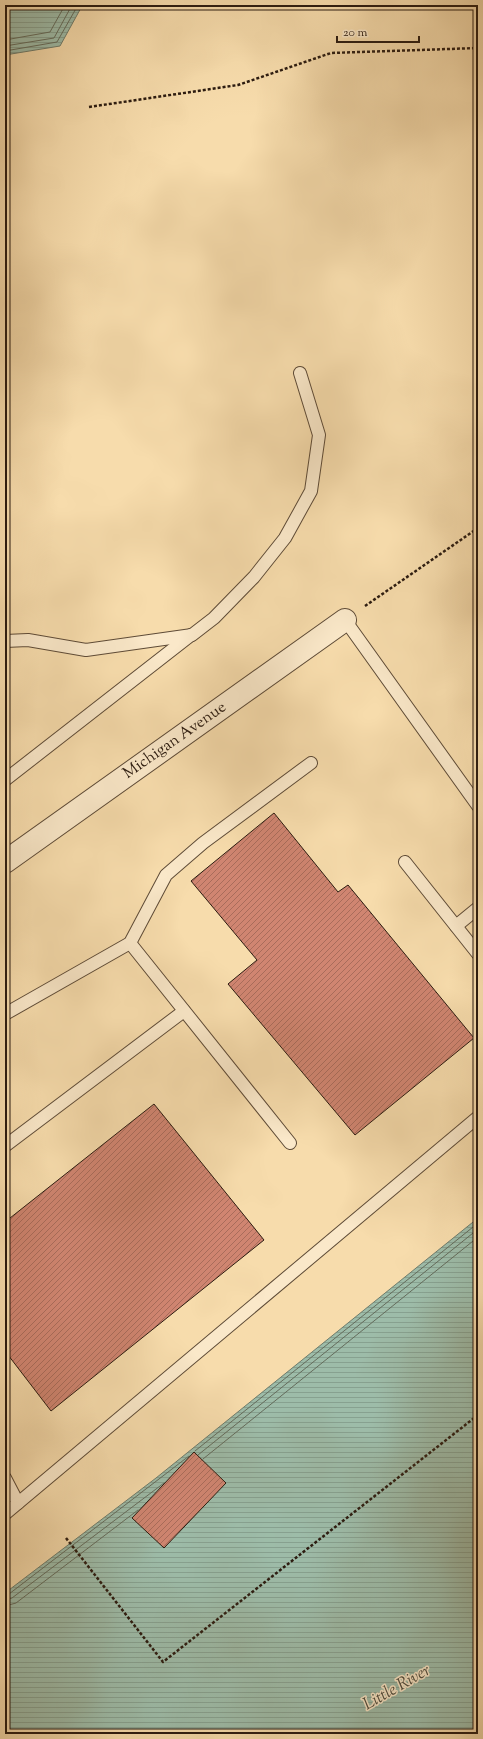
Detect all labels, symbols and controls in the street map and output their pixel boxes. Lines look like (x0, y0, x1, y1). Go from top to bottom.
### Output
scale bar (337, 18, 419, 44)
text: 20 m (343, 24, 368, 42)
street label: Michigan Avenue (119, 697, 231, 785)
water label: Little River (359, 1659, 435, 1717)

